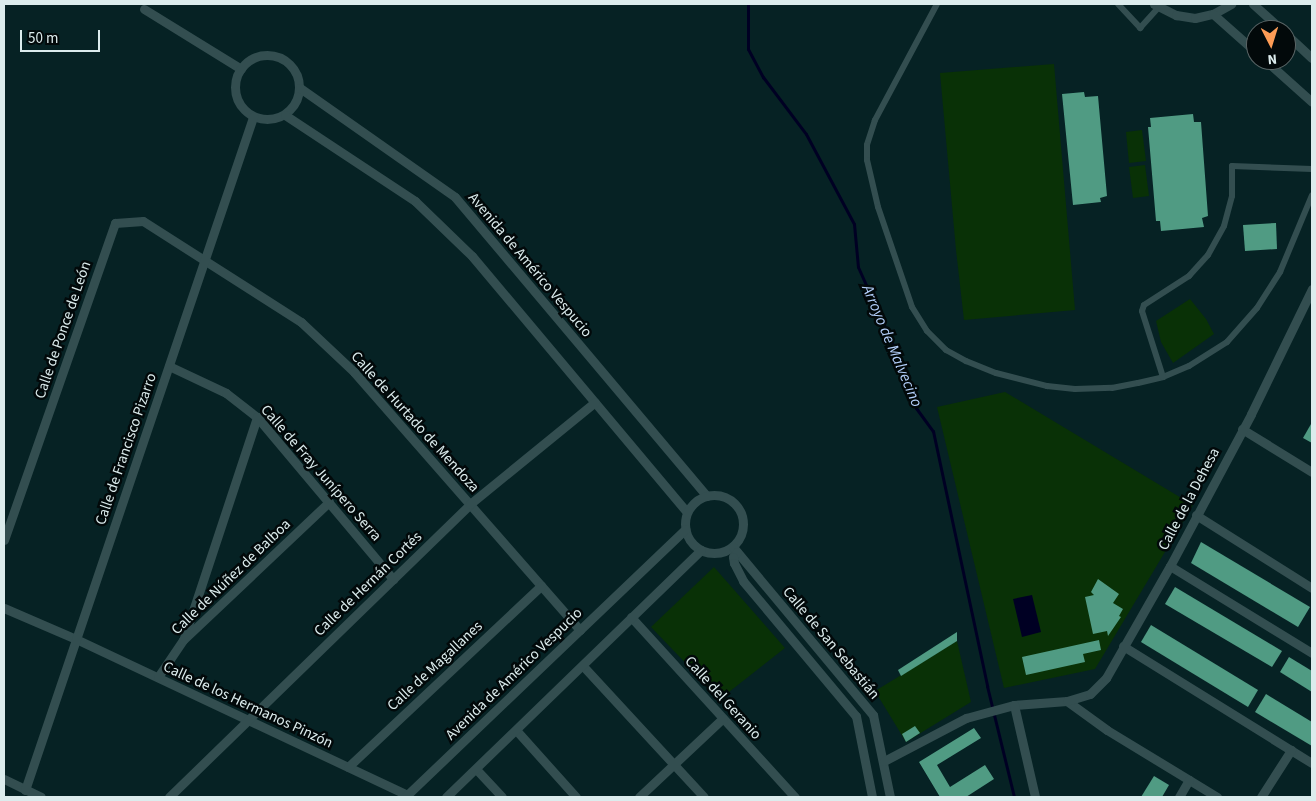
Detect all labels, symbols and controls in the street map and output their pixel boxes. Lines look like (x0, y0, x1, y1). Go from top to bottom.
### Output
scale bar (22, 20, 102, 52)
north arrow (1246, 20, 1296, 70)
text: 50 m (28, 28, 58, 49)
text: N (1267, 49, 1278, 69)
street label: Avenida de Américo Vespucio (464, 189, 596, 341)
street label: Calle de Ponce de León (31, 259, 95, 401)
water label: Arroyo de Malvecino (858, 282, 926, 410)
street label: Calle de Hurtado de Mendoza (347, 348, 483, 496)
street label: Calle de Francisco Pizarro (92, 371, 160, 527)
street label: Calle de Fray Junípero Serra (257, 401, 385, 545)
street label: Calle de la Dehesa (1154, 445, 1224, 553)
street label: Calle de Núñez de Balboa (168, 515, 294, 639)
street label: Calle de Hernán Cortés (310, 528, 426, 640)
street label: Calle de San Sebastián (779, 583, 883, 703)
street label: Avenida de Américo Vespucio (442, 604, 586, 744)
street label: Calle de Magallanes (384, 617, 486, 715)
street label: Calle del Geranio (681, 653, 765, 743)
street label: Calle de los Hermanos Pinzón (160, 658, 336, 752)

